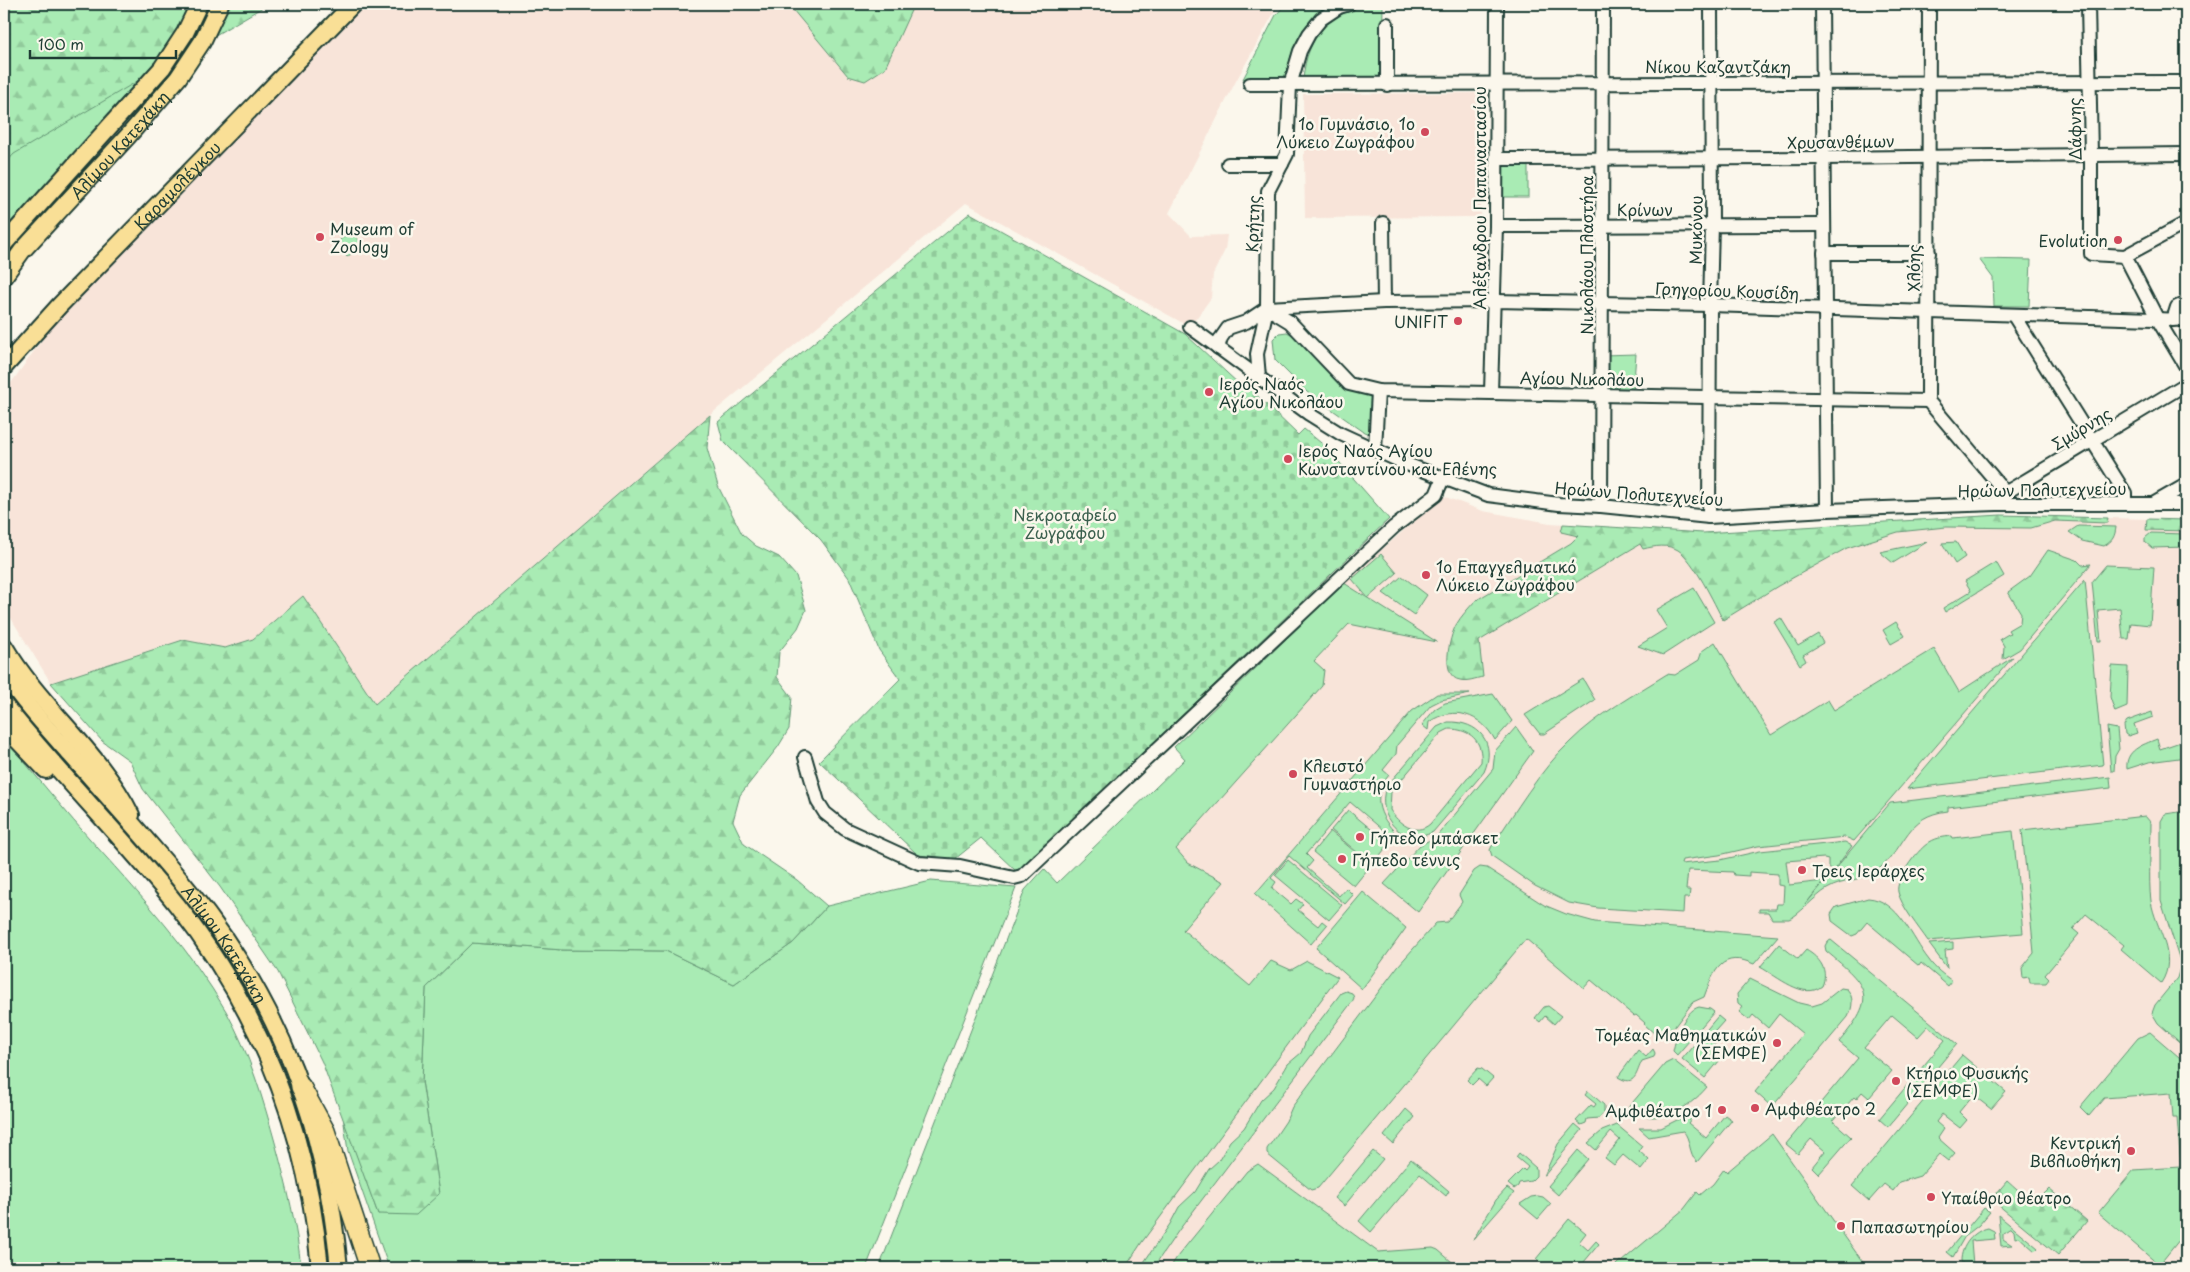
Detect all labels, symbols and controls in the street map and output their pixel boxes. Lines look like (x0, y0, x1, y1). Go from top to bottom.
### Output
scale bar (30, 28, 176, 60)
text: 100 m (38, 32, 84, 55)
street label: Νίκου Καζαντζάκη (1645, 54, 1791, 78)
street label: Αλίμου Κατεχάκη (64, 85, 174, 204)
street label: Αλέξανδρου Παπαναστασίου (1467, 86, 1491, 310)
street label: Δάφνης (2061, 97, 2087, 161)
place label: 1ο Γυμνάσιο, 1ο Λύκειο Ζωγράφου (1276, 111, 1415, 153)
marker: 1ο Γυμνάσιο, 1ο Λύκειο Ζωγράφου (1419, 126, 1431, 138)
street label: Χρυσανθέμων (1787, 128, 1895, 154)
street label: Καραμολέγκου (128, 135, 226, 235)
street label: Νικολάου Πλαστήρα (1574, 175, 1598, 335)
street label: Κρήτης (1239, 195, 1265, 253)
street label: Μυκόνου (1682, 195, 1708, 265)
street label: Κρίνων (1617, 197, 1673, 221)
place label: Museum of Zoology (330, 216, 415, 258)
place label: Evolution (2039, 228, 2108, 252)
marker: Museum of Zoology (314, 231, 326, 243)
marker: Evolution (2112, 234, 2124, 246)
street label: Χλόης (1901, 244, 1925, 292)
street label: Γρηγορίου Κουσίδη (1655, 275, 1799, 305)
place label: UNIFIT (1394, 309, 1448, 333)
marker: UNIFIT (1452, 315, 1464, 327)
street label: Αγίου Νικολάου (1520, 365, 1644, 391)
place label: Ιερός Ναός Αγίου Νικολάου (1219, 371, 1344, 413)
marker: Ιερός Ναός Αγίου Νικολάου (1203, 386, 1215, 398)
street label: Σμύρνης (2047, 401, 2115, 455)
place label: Ιερός Ναός Αγίου Κωνσταντίνου και Ελένης (1298, 438, 1497, 480)
marker: Ιερός Ναός Αγίου Κωνσταντίνου και Ελένης (1282, 453, 1294, 465)
street label: Ηρώων Πολυτεχνείου (1554, 475, 1724, 511)
street label: Ηρώων Πολυτεχνείου (1957, 476, 2127, 502)
park label: Νεκροταφείο Ζωγράφου (1013, 502, 1117, 544)
place label: 1ο Επαγγελματικό Λύκειο Ζωγράφου (1436, 554, 1577, 596)
marker: 1ο Επαγγελματικό Λύκειο Ζωγράφου (1420, 569, 1432, 581)
place label: Κλειστό Γυμναστήριο (1303, 753, 1401, 795)
marker: Κλειστό Γυμναστήριο (1287, 768, 1299, 780)
place label: Γήπεδο μπάσκετ (1370, 825, 1499, 849)
marker: Γήπεδο μπάσκετ (1354, 831, 1366, 843)
place label: Γήπεδο τέννις (1352, 847, 1460, 871)
marker: Γήπεδο τέννις (1336, 853, 1348, 865)
place label: Τρεις Ιεράρχες (1812, 858, 1925, 882)
marker: Τρεις Ιεράρχες (1796, 864, 1808, 876)
street label: Αλίμου Κατεχάκη (177, 879, 273, 1007)
place label: Τομέας Μαθηματικών (ΣΕΜΦΕ) (1595, 1022, 1767, 1064)
marker: Τομέας Μαθηματικών (ΣΕΜΦΕ) (1771, 1037, 1783, 1049)
place label: Κτήριο Φυσικής (ΣΕΜΦΕ) (1906, 1060, 2029, 1102)
marker: Κτήριο Φυσικής (ΣΕΜΦΕ) (1890, 1075, 1902, 1087)
place label: Αμφιθέατρο 2 (1765, 1096, 1876, 1120)
place label: Αμφιθέατρο 1 (1605, 1098, 1712, 1122)
marker: Αμφιθέατρο 2 (1749, 1102, 1761, 1114)
marker: Αμφιθέατρο 1 (1716, 1104, 1728, 1116)
place label: Κεντρική Βιβλιοθήκη (2029, 1130, 2121, 1172)
marker: Κεντρική Βιβλιοθήκη (2125, 1145, 2137, 1157)
place label: Υπαίθριο θέατρο (1941, 1185, 2071, 1209)
marker: Υπαίθριο θέατρο (1925, 1191, 1937, 1203)
place label: Παπασωτηρίου (1851, 1214, 1969, 1238)
marker: Παπασωτηρίου (1835, 1220, 1847, 1232)

